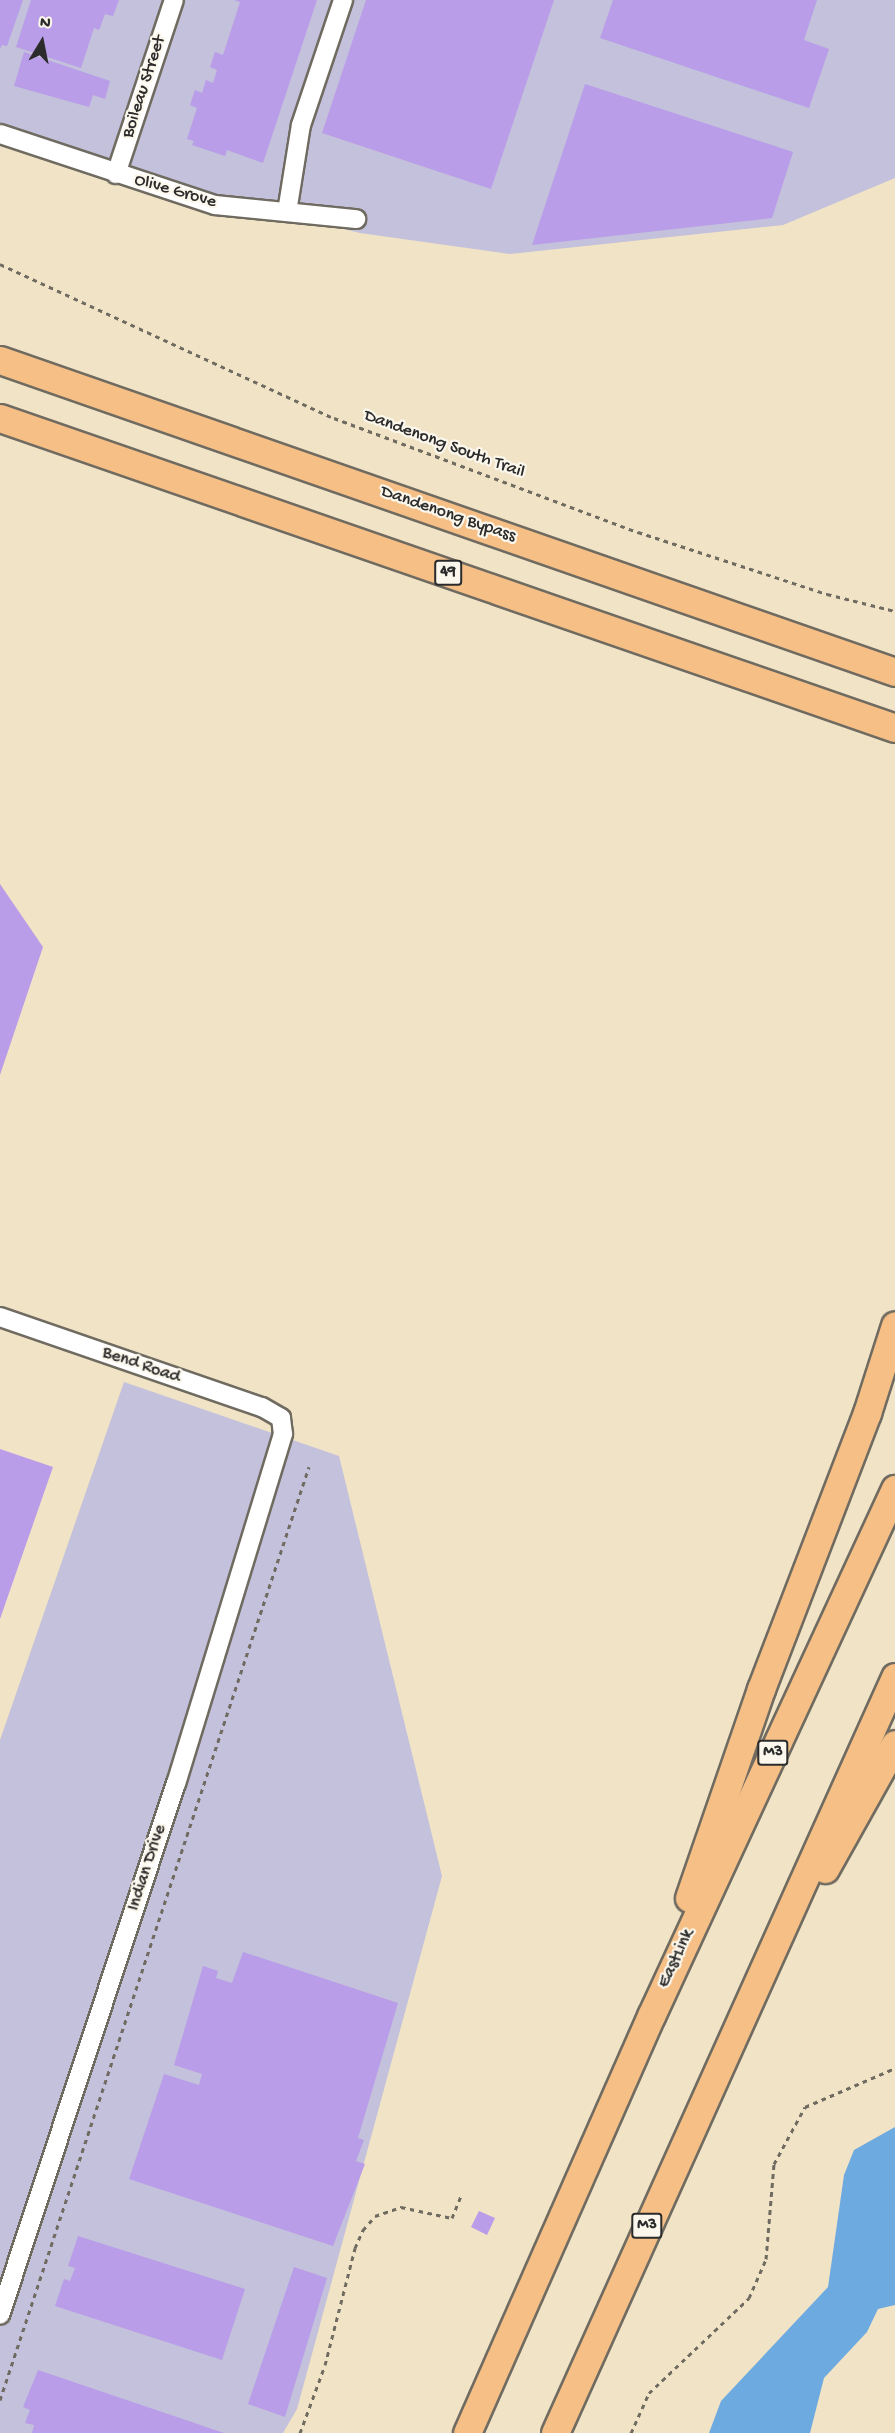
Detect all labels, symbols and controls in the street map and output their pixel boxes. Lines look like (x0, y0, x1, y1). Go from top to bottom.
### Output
north arrow (12, 12, 72, 72)
text: N (38, 14, 52, 34)
street label: Boileau Street (118, 33, 172, 141)
street label: Olive Grove (131, 170, 219, 214)
street label: Dandenong South Trail (361, 406, 527, 484)
street label: Dandenong Bypass (378, 482, 518, 548)
road number: 49 (433, 560, 463, 586)
street label: Bend Road (99, 1343, 183, 1389)
road number: M3 (756, 1740, 790, 1766)
street label: Indian Drive (124, 1822, 172, 1914)
street label: EastLink (654, 1926, 700, 1992)
road number: M3 (630, 2213, 664, 2239)

